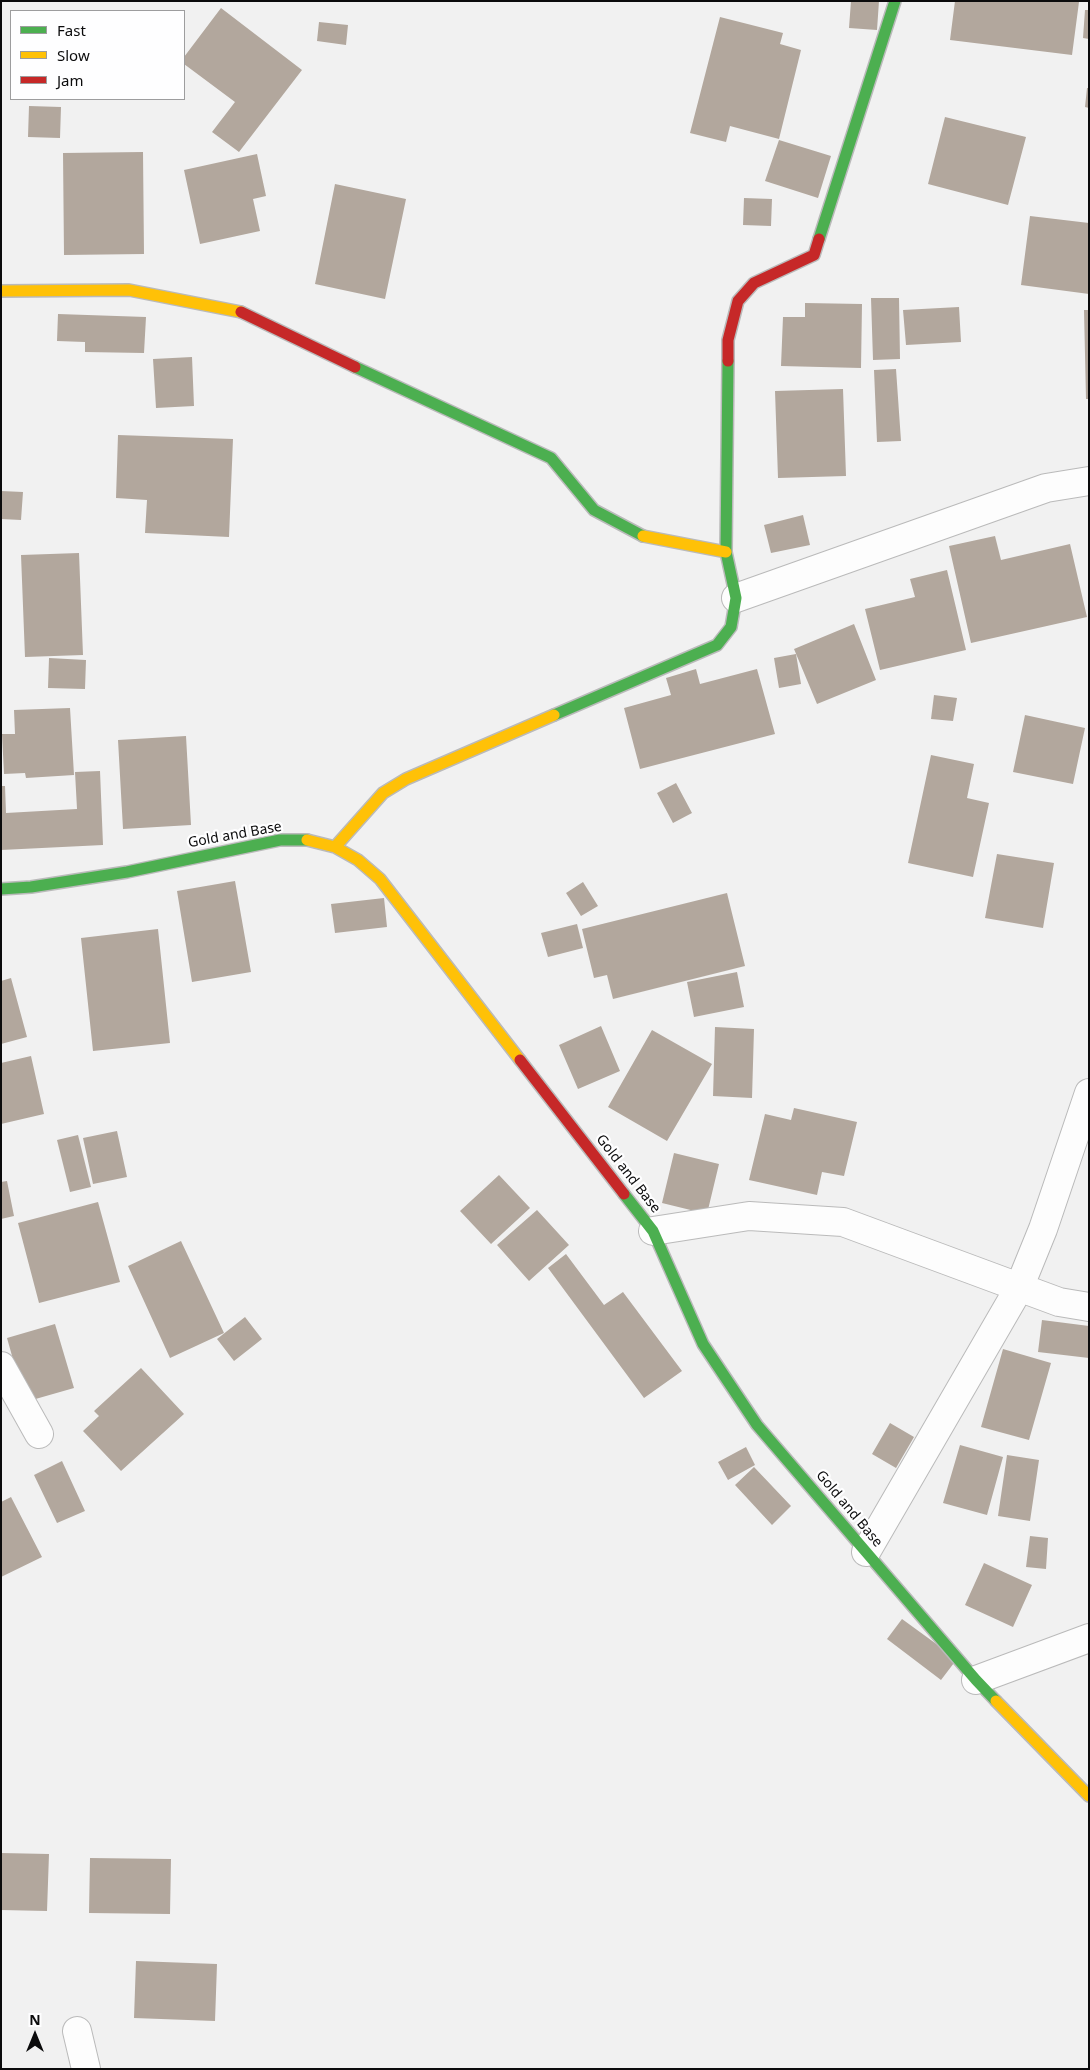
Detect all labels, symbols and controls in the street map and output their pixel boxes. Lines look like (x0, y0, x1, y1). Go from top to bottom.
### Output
legend (10, 10, 185, 100)
text: Fast (57, 20, 86, 40)
text: Slow (57, 45, 90, 65)
text: Jam (57, 70, 84, 90)
street label: Gold and Base (187, 818, 283, 852)
street label: Gold and Base (592, 1131, 664, 1217)
street label: Gold and Base (812, 1467, 886, 1551)
north arrow (10, 2010, 60, 2060)
text: N (29, 2010, 41, 2029)

